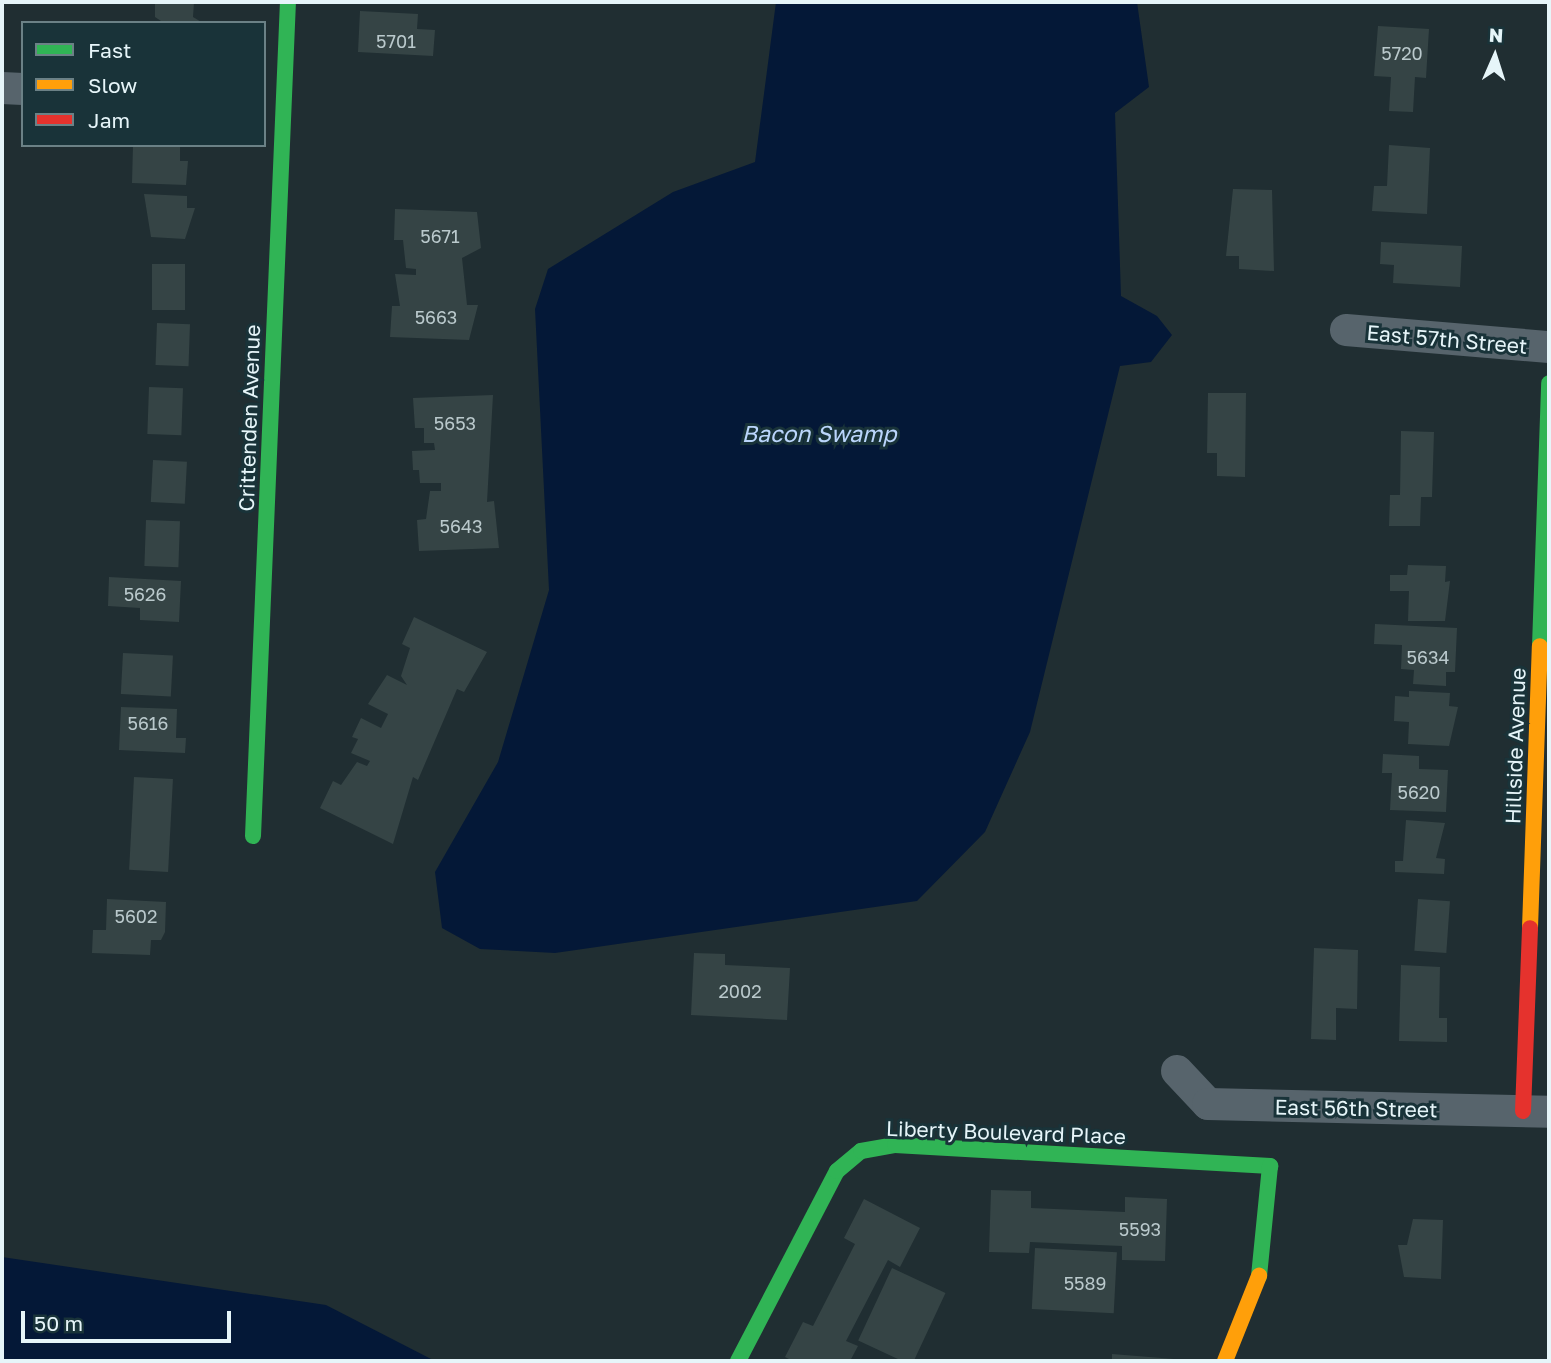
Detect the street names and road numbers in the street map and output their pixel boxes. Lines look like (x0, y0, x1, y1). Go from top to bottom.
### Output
street label: East 57th Street (1366, 319, 1528, 359)
street label: Crittenden Avenue (233, 324, 265, 512)
street label: Hillside Avenue (1500, 667, 1530, 825)
street label: East 56th Street (1274, 1094, 1438, 1122)
street label: Liberty Boulevard Place (886, 1115, 1126, 1149)

